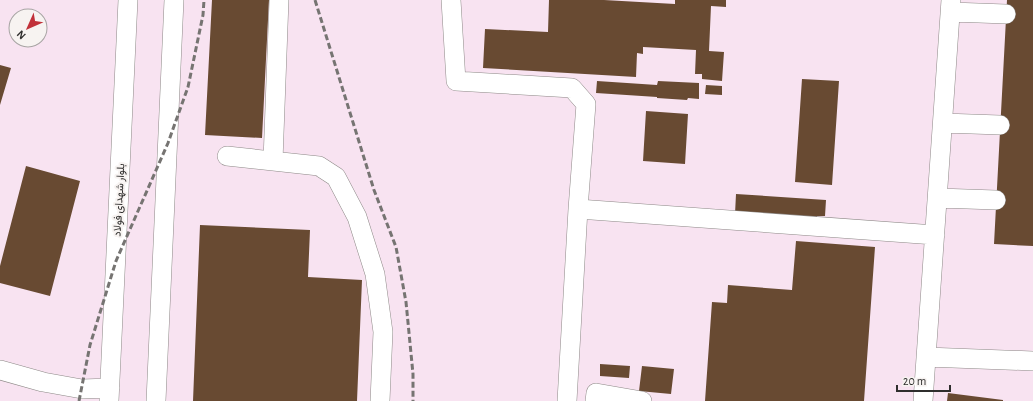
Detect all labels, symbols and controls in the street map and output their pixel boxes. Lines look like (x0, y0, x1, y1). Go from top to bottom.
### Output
north arrow (8, 8, 48, 48)
text: N (15, 28, 28, 41)
street label: بلوار شهدای فولاد (112, 163, 127, 237)
scale bar (897, 367, 950, 393)
text: 20 m (903, 375, 926, 387)

